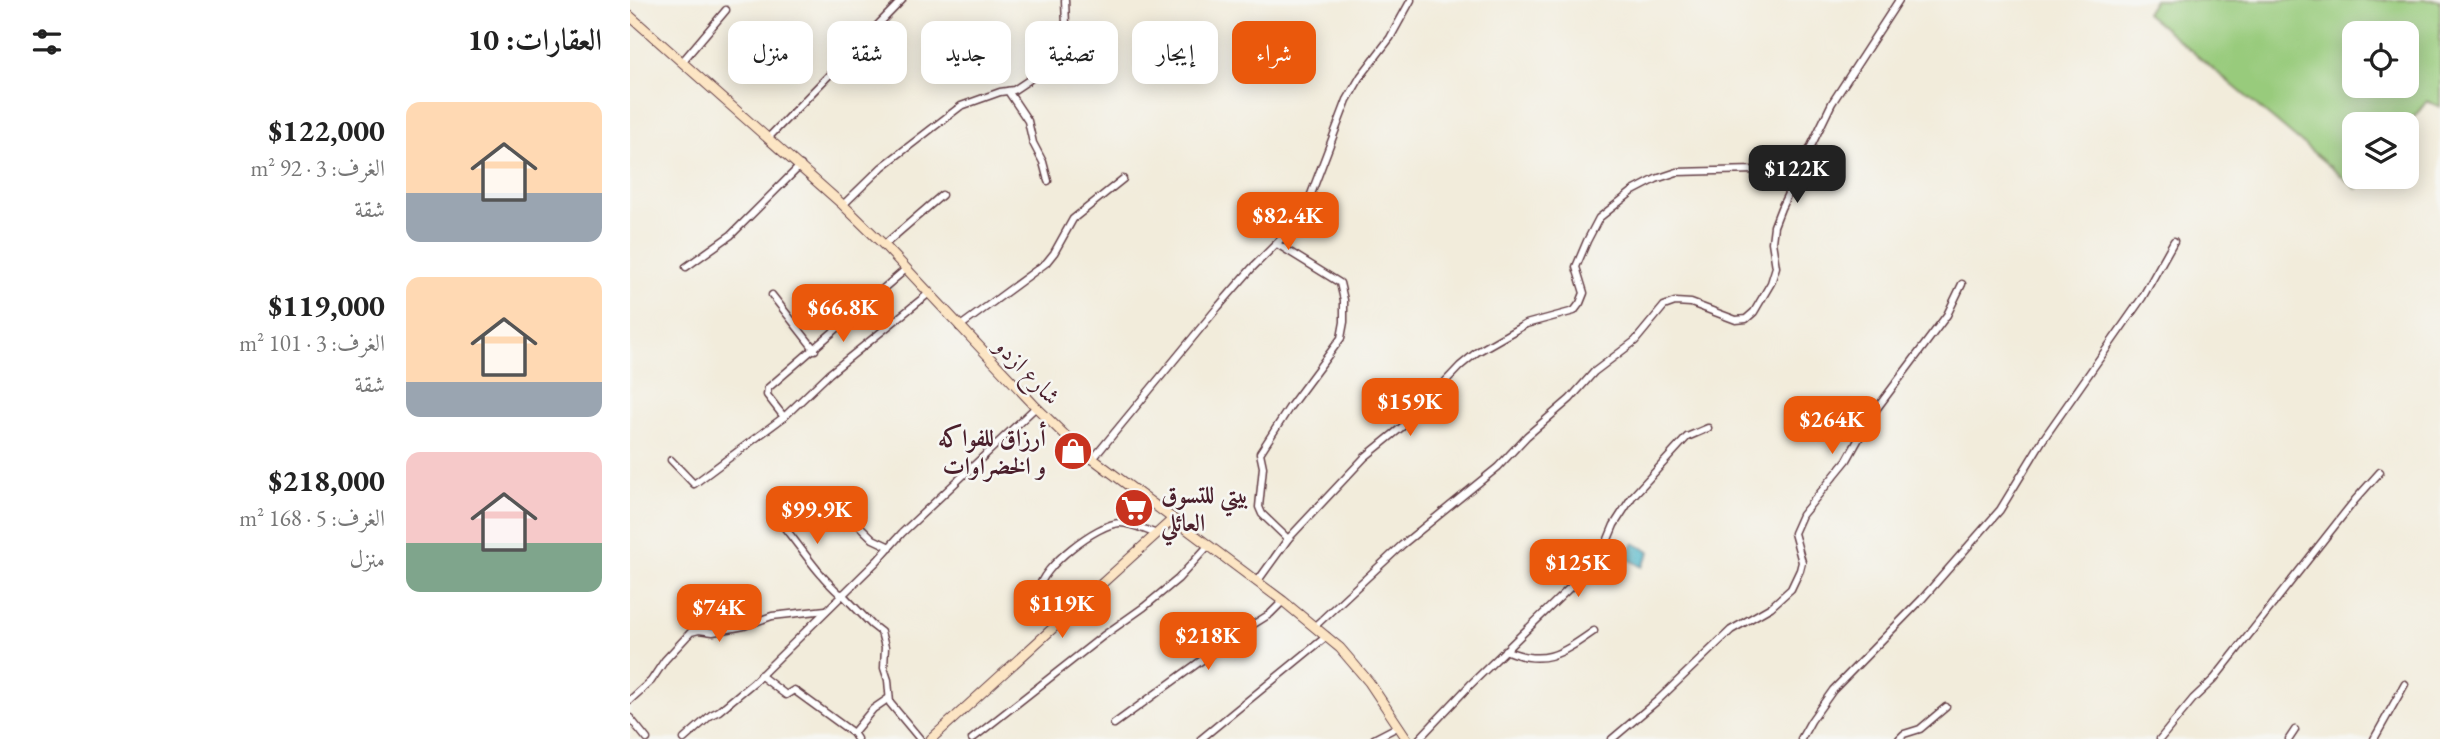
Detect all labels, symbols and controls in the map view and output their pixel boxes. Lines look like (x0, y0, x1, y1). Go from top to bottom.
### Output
text: العقارات: 10 (467, 20, 602, 59)
chip: منزل (728, 21, 813, 84)
chip: شقة (827, 21, 907, 84)
chip: جديد (921, 21, 1011, 84)
chip: تصفية (1025, 21, 1118, 84)
chip: إيجار (1132, 21, 1218, 84)
chip: شراء (1232, 21, 1316, 84)
map controls (2342, 21, 2419, 189)
button: locate (2342, 21, 2419, 98)
icon: filters (28, 23, 66, 61)
text: $122,000 (269, 111, 385, 150)
button: layers (2342, 112, 2419, 189)
icon: home (462, 130, 546, 214)
pin: $122K (1748, 146, 1846, 205)
text: الغرف: 3 · 92 m² (250, 153, 385, 183)
text: $122K (1765, 153, 1829, 183)
pin: $82.4K (1231, 192, 1345, 252)
text: شقة (355, 194, 385, 224)
text: $82.4K (1253, 200, 1323, 230)
pin: $66.8K (786, 284, 900, 344)
text: $119,000 (269, 286, 385, 325)
text: $66.8K (808, 292, 878, 322)
icon: home (462, 305, 546, 389)
text: الغرف: 3 · 101 m² (239, 328, 385, 358)
street label: شارع ازدو (983, 329, 1068, 415)
text: شقة (355, 369, 385, 399)
pin: $159K (1361, 378, 1459, 438)
text: $159K (1378, 386, 1442, 416)
pin: $264K (1783, 396, 1881, 456)
text: $264K (1800, 404, 1864, 434)
place label: أرزاق للفواكه و الخضراوات (938, 421, 1046, 482)
shop icon: أرزاق للفواكه و الخضراوات (1052, 430, 1094, 472)
text: $218,000 (269, 461, 385, 500)
place label: بيتي للتسوق العائلي (1160, 479, 1249, 546)
icon: home (462, 480, 546, 564)
pin: $99.9K (760, 486, 874, 546)
supermarket icon: بيتي للتسوق العائلي (1113, 487, 1155, 529)
text: $99.9K (782, 494, 852, 524)
text: الغرف: 5 · 168 m² (239, 503, 385, 533)
pin: $125K (1529, 540, 1627, 599)
text: منزل (350, 544, 385, 574)
text: $125K (1546, 547, 1610, 577)
pin: $119K (1013, 580, 1111, 640)
pin: $74K (678, 584, 760, 644)
text: $119K (1030, 588, 1094, 618)
text: $74K (693, 592, 745, 622)
pin: $218K (1159, 612, 1257, 672)
text: $218K (1176, 620, 1240, 650)

